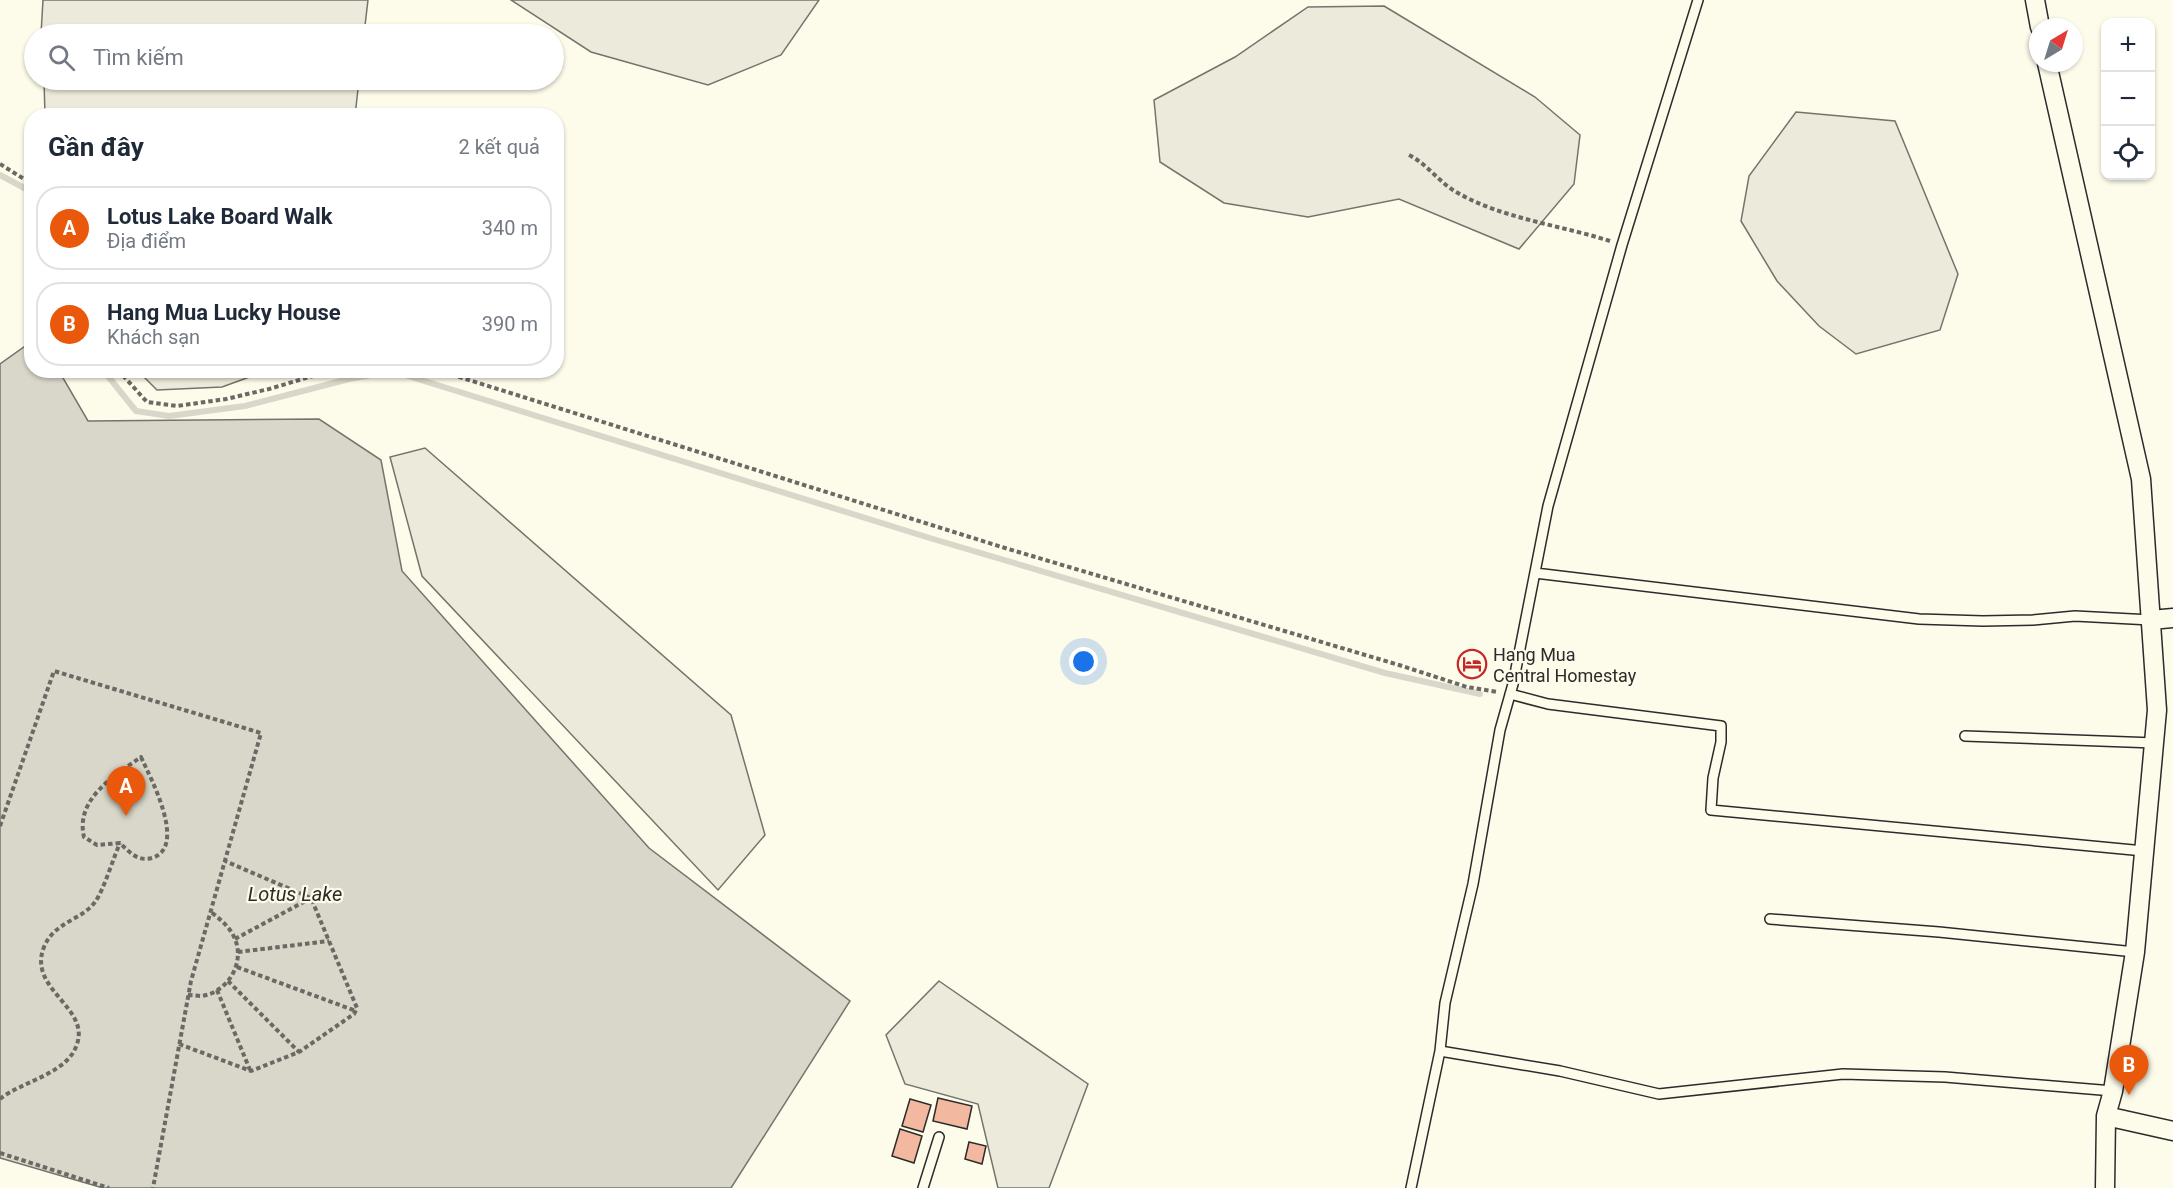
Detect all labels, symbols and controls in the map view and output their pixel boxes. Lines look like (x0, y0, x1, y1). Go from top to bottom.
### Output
north arrow (2029, 18, 2083, 72)
map controls (2101, 18, 2155, 180)
button: + (2101, 18, 2155, 72)
search box (24, 24, 564, 90)
icon: search (45, 41, 78, 74)
text: Tìm kiếm (93, 45, 184, 70)
button: − (2101, 72, 2155, 126)
button: locate (2101, 126, 2155, 180)
text: Gần đây (48, 132, 144, 162)
text: 2 kết quả (458, 135, 540, 159)
text: Lotus Lake Board Walk (107, 204, 333, 229)
text: A (63, 216, 76, 240)
text: 340 m (482, 216, 538, 240)
text: Địa điểm (107, 229, 186, 253)
text: Hang Mua Lucky House (107, 300, 341, 325)
text: B (63, 312, 76, 336)
text: 390 m (482, 312, 538, 336)
text: Khách sạn (107, 325, 200, 349)
place label: Hang Mua Central Homestay (1493, 644, 1637, 686)
your location (1069, 647, 1098, 676)
hotel icon: Hang Mua Central Homestay (1456, 648, 1488, 680)
pin: A (106, 766, 146, 816)
water label: Lotus Lake (248, 882, 342, 906)
pin: B (2110, 1046, 2148, 1095)

